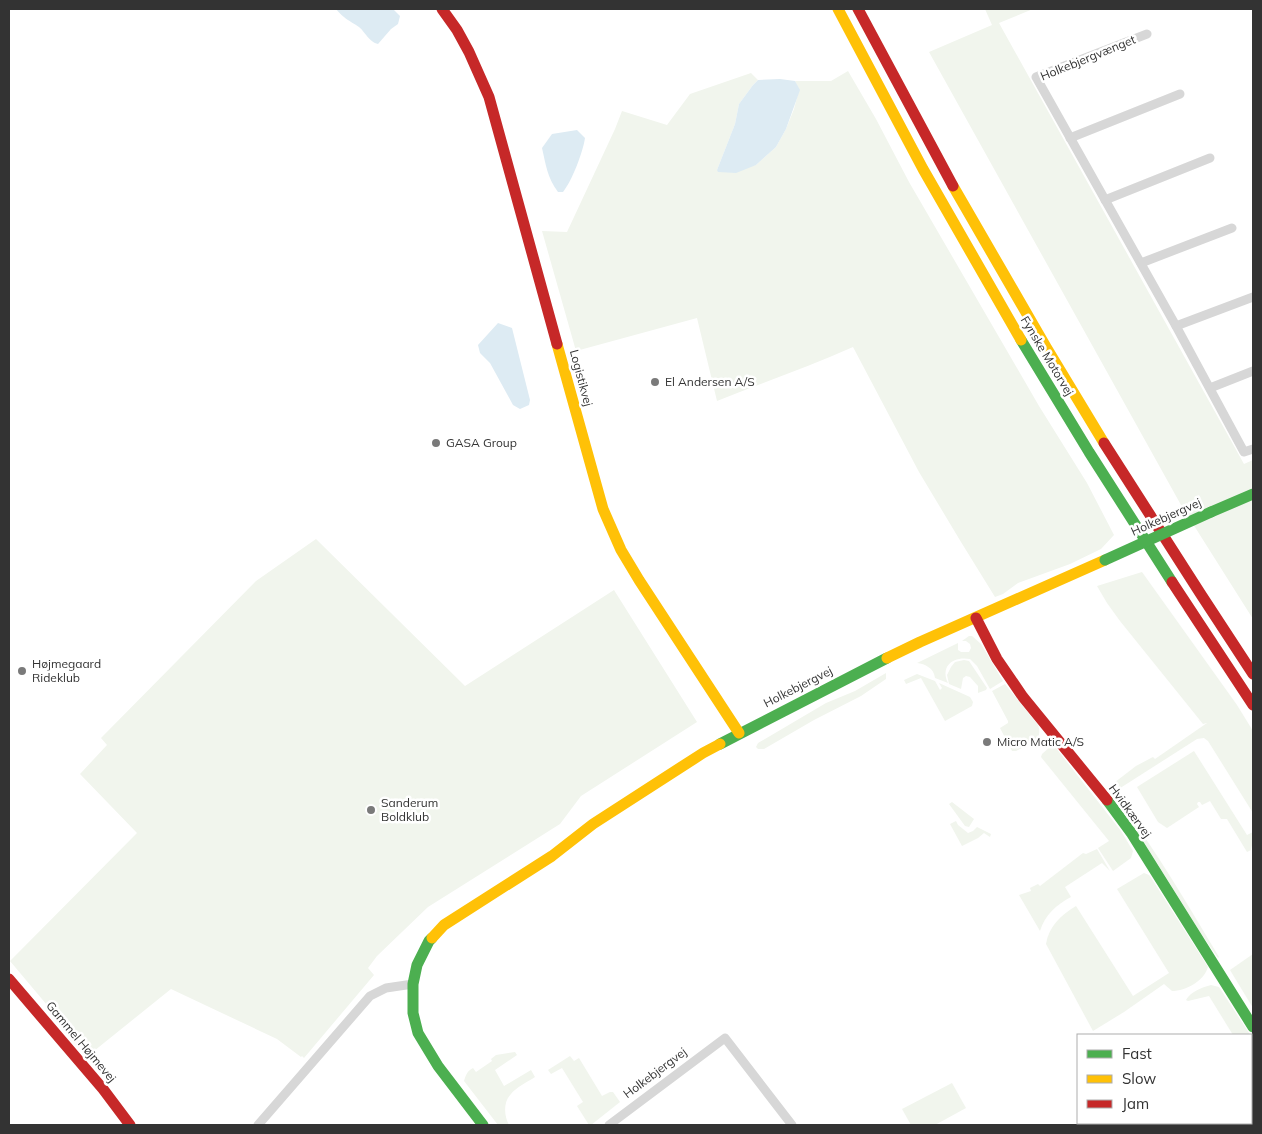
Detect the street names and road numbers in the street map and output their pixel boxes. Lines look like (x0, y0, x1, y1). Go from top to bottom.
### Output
street label: Holkebjergvænget (1038, 32, 1138, 83)
street label: Fynske Motorvej (1018, 313, 1077, 398)
street label: Logistikvej (567, 348, 596, 408)
street label: Holkebjergvej (1128, 494, 1203, 539)
street label: Holkebjergvej (761, 663, 835, 710)
street label: Hvidkærvej (1106, 781, 1155, 841)
street label: Gammel Højmevej (43, 998, 120, 1085)
street label: Holkebjergvej (620, 1044, 689, 1101)

